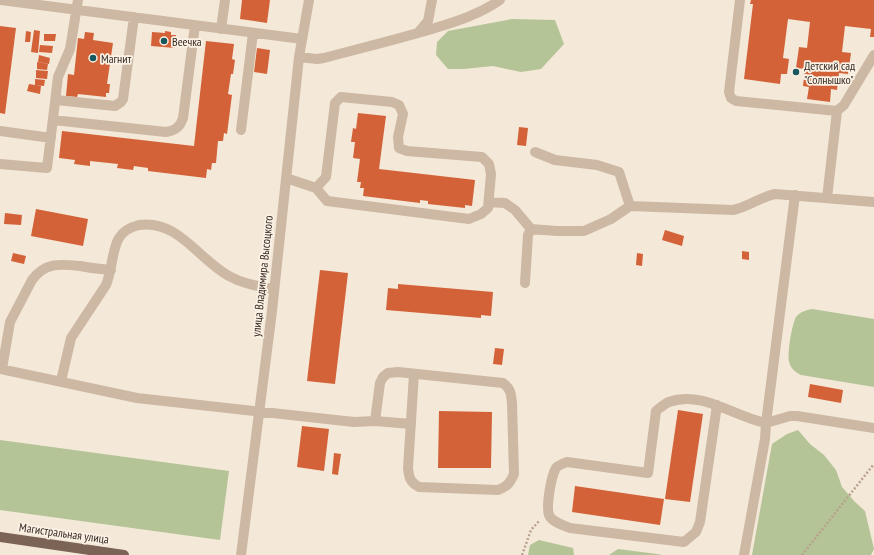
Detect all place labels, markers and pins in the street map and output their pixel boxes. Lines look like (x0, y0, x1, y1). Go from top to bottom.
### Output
place label: Веечка (172, 34, 202, 49)
marker: Веечка (159, 36, 169, 46)
place label: Магнит (101, 51, 131, 66)
marker: Магнит (88, 53, 98, 63)
place label: Детский сад "Солнышко" (804, 58, 856, 87)
marker: Детский сад "Солнышко" (791, 67, 801, 77)

